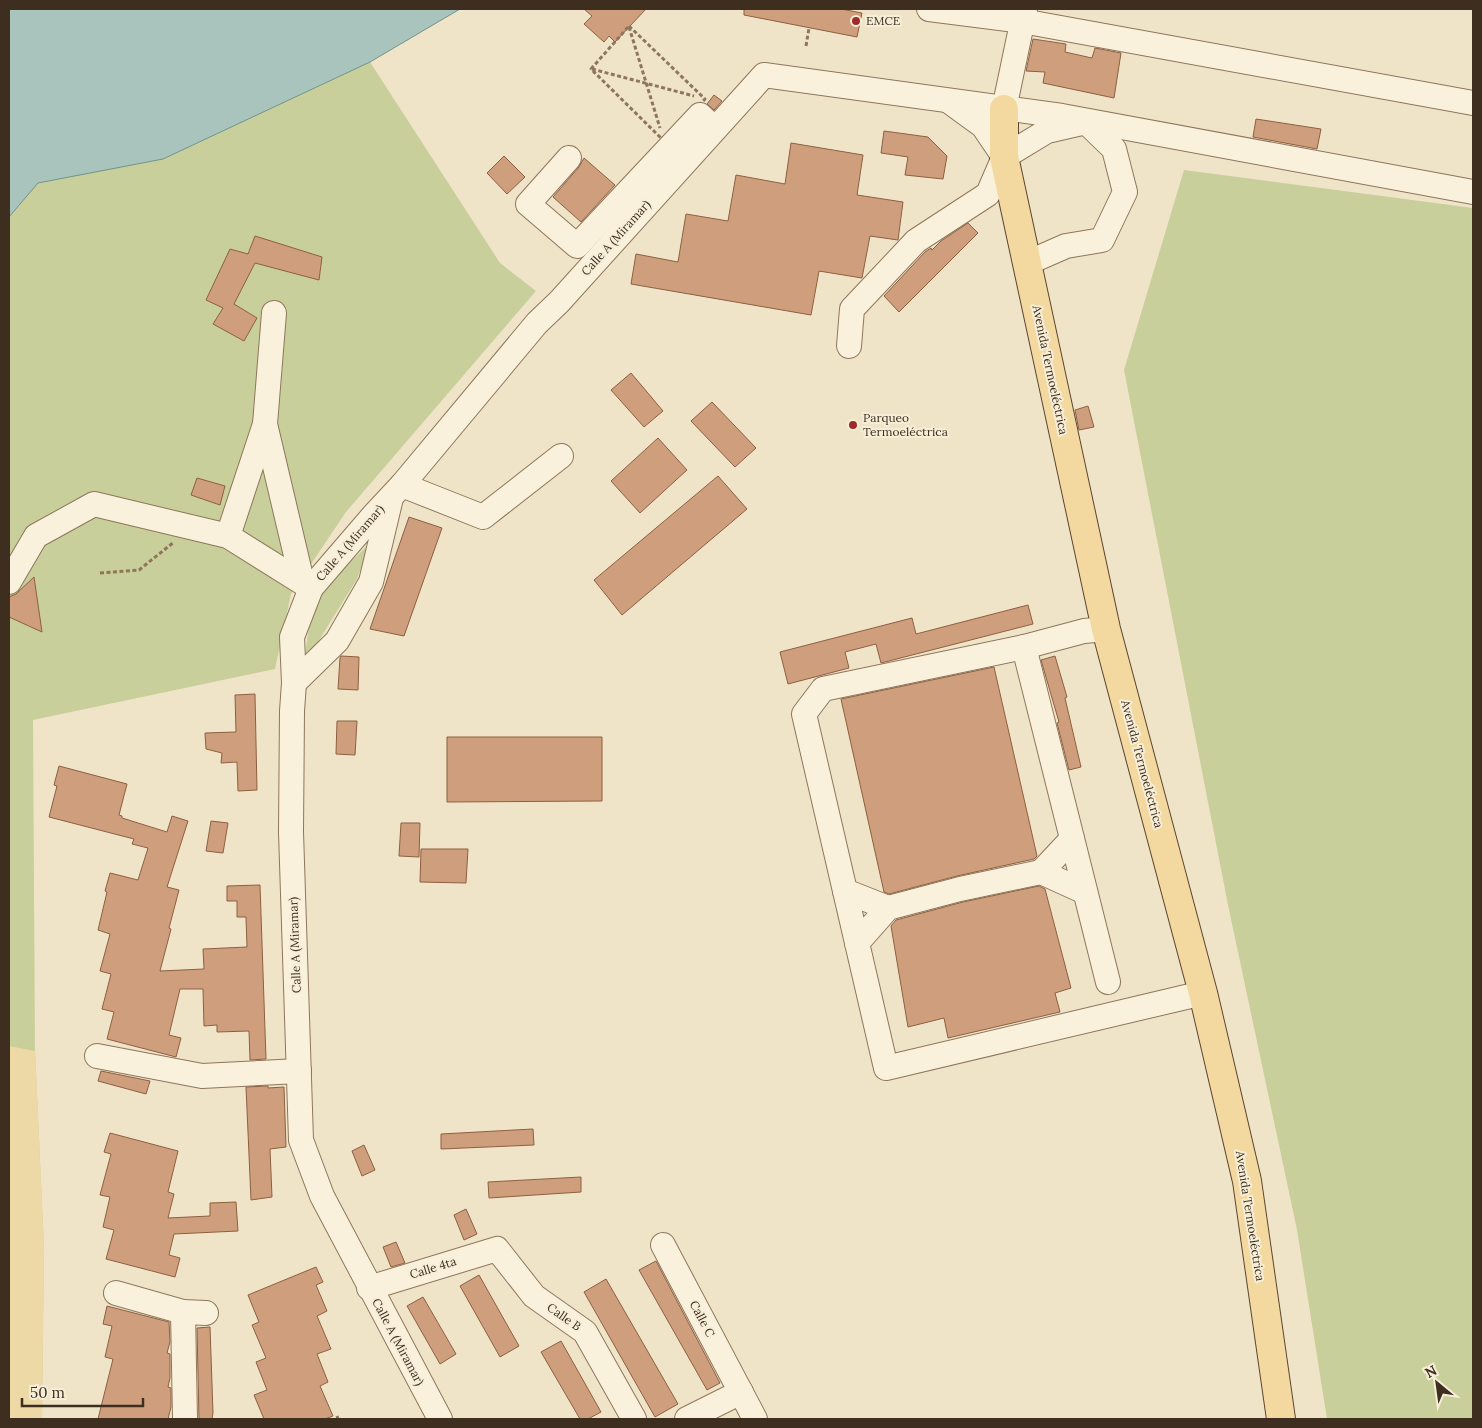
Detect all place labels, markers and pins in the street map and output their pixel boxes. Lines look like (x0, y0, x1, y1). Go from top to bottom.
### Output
place label: EMCE (866, 13, 900, 28)
marker: EMCE (850, 15, 862, 27)
place label: Parqueo Termoeléctrica (863, 410, 948, 439)
marker: Parqueo Termoeléctrica (847, 419, 859, 431)

